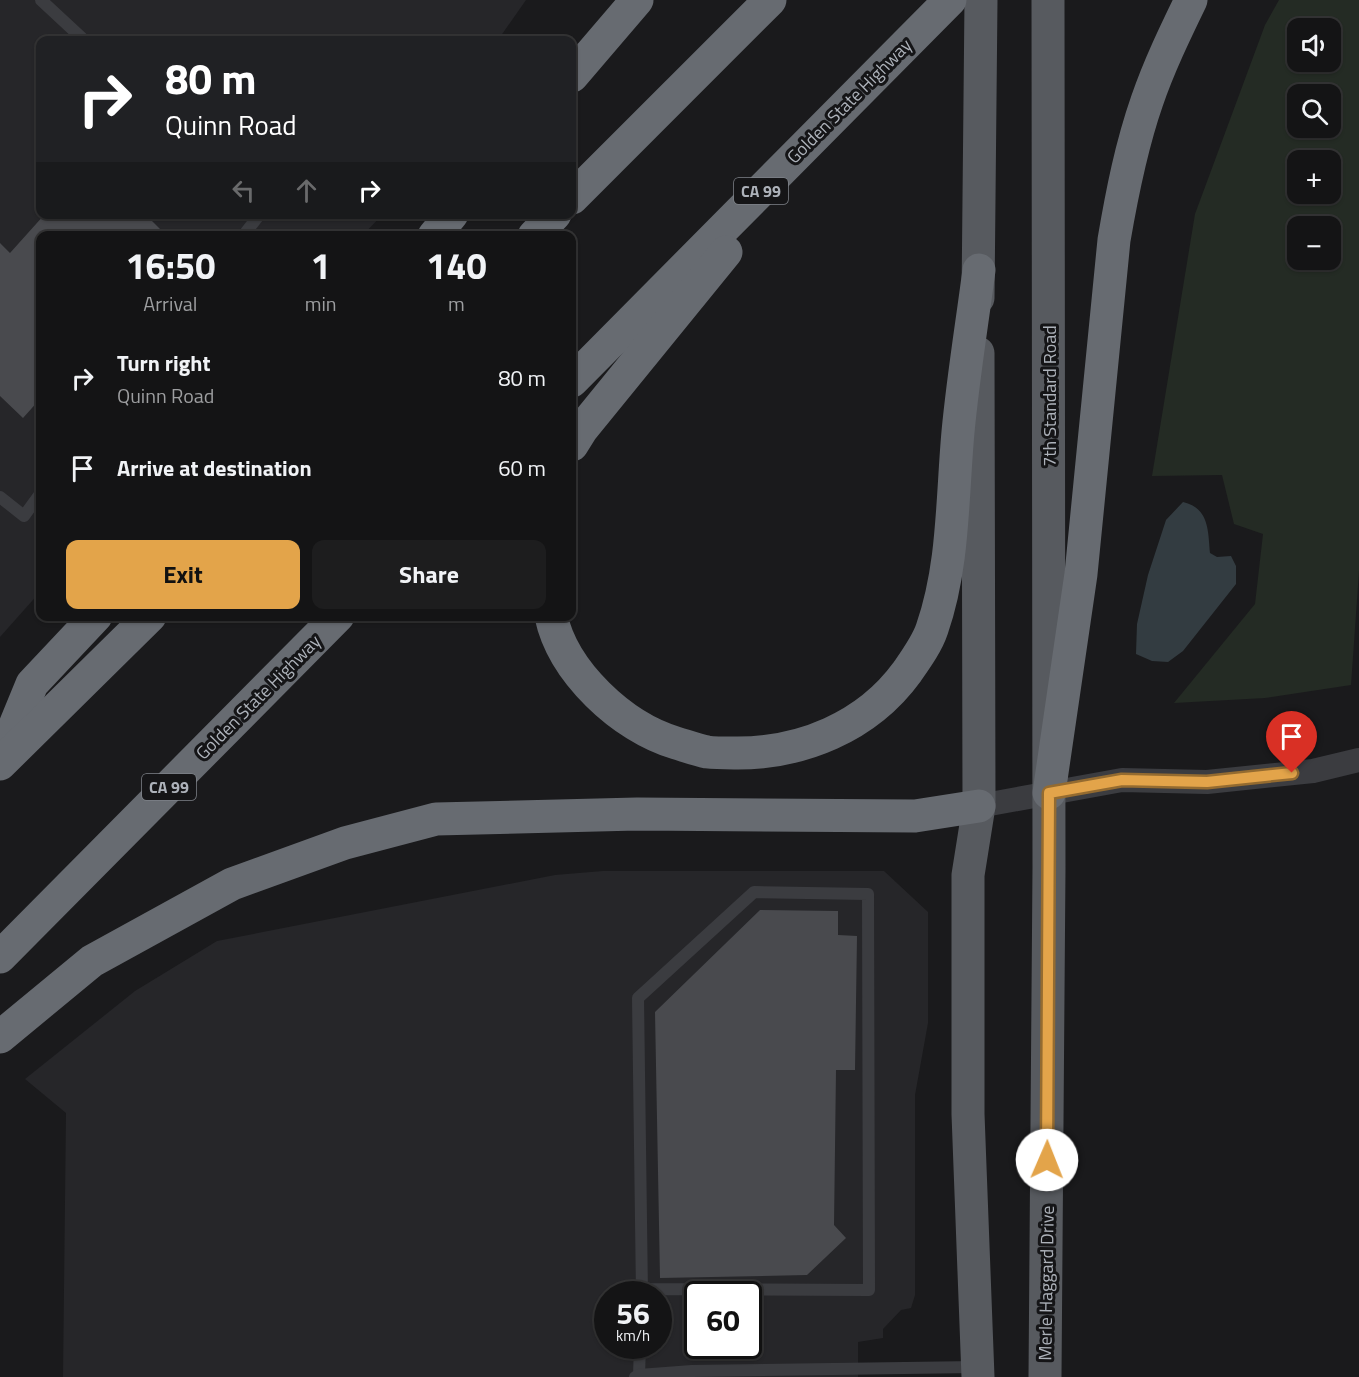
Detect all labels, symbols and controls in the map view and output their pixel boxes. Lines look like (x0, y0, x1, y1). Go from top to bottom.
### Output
map controls (1287, 18, 1341, 270)
button: sound (1287, 18, 1341, 72)
street label: Golden State Highway (780, 32, 918, 170)
text: 80 m (165, 46, 257, 110)
icon: right (66, 60, 144, 138)
button: search (1287, 84, 1341, 138)
text: Quinn Road (165, 104, 296, 145)
button: + (1287, 150, 1341, 204)
icon: left (227, 174, 260, 207)
icon: ahead (290, 174, 323, 207)
icon: right (353, 174, 386, 207)
road number: CA 99 (734, 178, 788, 204)
button: − (1287, 216, 1341, 270)
text: 16:50 (125, 238, 215, 293)
text: 1 (311, 238, 331, 293)
text: 140 (426, 238, 487, 293)
text: Arrival (143, 288, 198, 319)
text: min (305, 288, 337, 319)
text: m (448, 288, 465, 319)
street label: 7th Standard Road (1036, 325, 1063, 467)
text: Turn right (117, 346, 211, 380)
text: 80 m (498, 361, 546, 395)
icon: right (66, 362, 99, 395)
text: Quinn Road (117, 380, 214, 411)
text: Arrive at destination (117, 451, 312, 485)
text: 60 m (498, 451, 546, 485)
icon: arrive (66, 452, 99, 485)
button: Exit (66, 540, 300, 609)
button: Share (312, 540, 546, 609)
street label: Golden State Highway (189, 628, 327, 766)
pin (1266, 711, 1317, 773)
icon: arrive (1275, 720, 1308, 753)
road number: CA 99 (142, 774, 196, 800)
position arrow (1015, 1128, 1079, 1192)
street label: Merle Haggard Drive (1031, 1205, 1061, 1361)
speed limit sign: 60 (684, 1281, 762, 1359)
text: 56 (616, 1290, 650, 1336)
text: km/h (616, 1324, 650, 1347)

